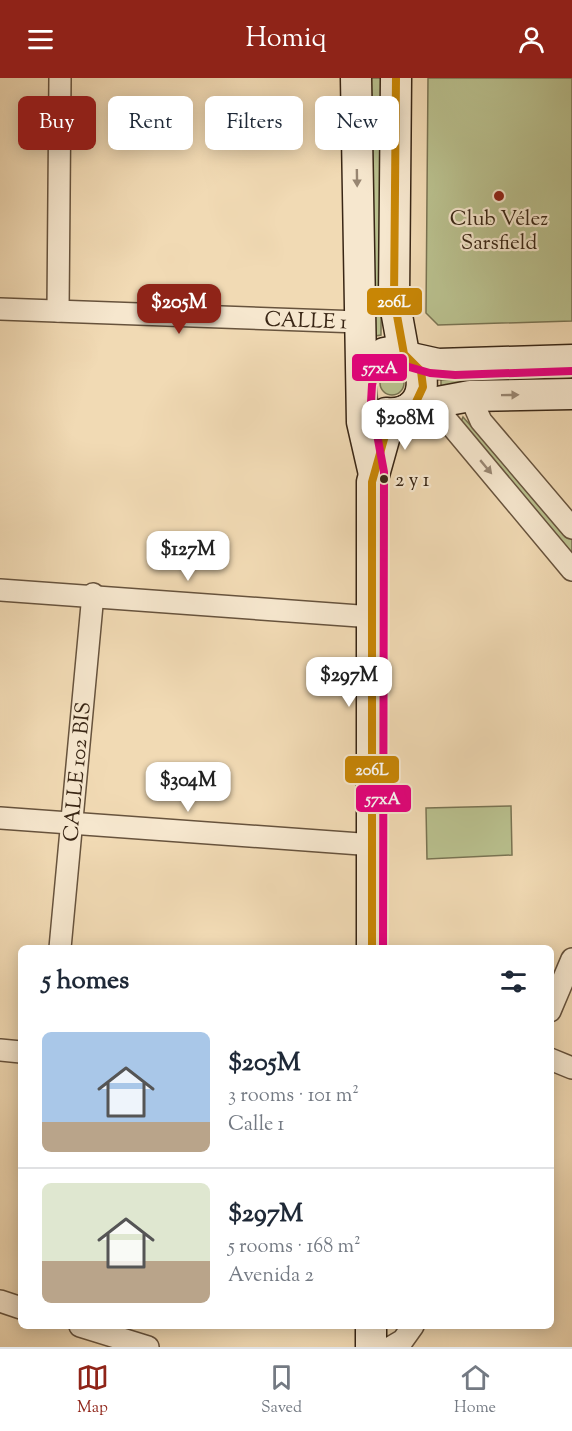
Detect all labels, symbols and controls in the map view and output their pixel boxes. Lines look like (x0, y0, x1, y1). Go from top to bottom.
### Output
text: Homiq (245, 20, 327, 59)
icon: menu (24, 23, 57, 56)
icon: person (515, 23, 548, 56)
chip: Buy (18, 96, 96, 150)
chip: Rent (108, 96, 193, 150)
chip: Filters (205, 96, 303, 150)
chip: New (315, 96, 399, 150)
one-way arrow (353, 169, 362, 188)
marker: Club Vélez Sarsfield (492, 189, 506, 203)
place label: Club Vélez Sarsfield (450, 205, 548, 259)
pin: $205M (137, 284, 221, 335)
line badge: 206L (366, 287, 423, 316)
text: $205M (151, 289, 207, 318)
text: 206L (377, 292, 411, 315)
street label: CALLE 1 (264, 306, 348, 339)
line badge: 57xA (351, 353, 408, 382)
text: 57xA (360, 358, 398, 381)
one-way arrow (501, 390, 520, 400)
pin: $208M (363, 400, 447, 451)
text: $208M (376, 405, 434, 434)
one-way arrow (479, 460, 492, 475)
place label: 2 y 1 (395, 467, 430, 496)
marker: 2 y 1 (378, 473, 390, 485)
pin: $127M (146, 531, 230, 582)
text: $127M (161, 536, 215, 565)
pin: $297M (307, 657, 391, 708)
text: $297M (320, 662, 378, 691)
street label: CALLE 102 BIS (57, 701, 100, 843)
line badge: 206L (344, 755, 400, 784)
text: 206L (355, 760, 389, 783)
pin: $304M (146, 762, 230, 813)
text: $304M (160, 767, 216, 796)
line badge: 57xA (355, 784, 412, 813)
text: 57xA (363, 789, 401, 812)
text: 5 homes (42, 963, 129, 1000)
icon: filters (497, 965, 530, 998)
text: $205M (228, 1045, 301, 1082)
icon: home (90, 1056, 162, 1128)
text: 3 rooms · 101 m² (228, 1082, 359, 1111)
text: Calle 1 (228, 1111, 284, 1140)
text: $297M (228, 1196, 303, 1233)
icon: home (90, 1207, 162, 1279)
text: 5 rooms · 168 m² (228, 1233, 361, 1262)
text: Avenida 2 (228, 1262, 314, 1291)
tab: Map (76, 1361, 109, 1420)
tab: Saved (261, 1361, 302, 1420)
tab: Home (454, 1361, 496, 1420)

